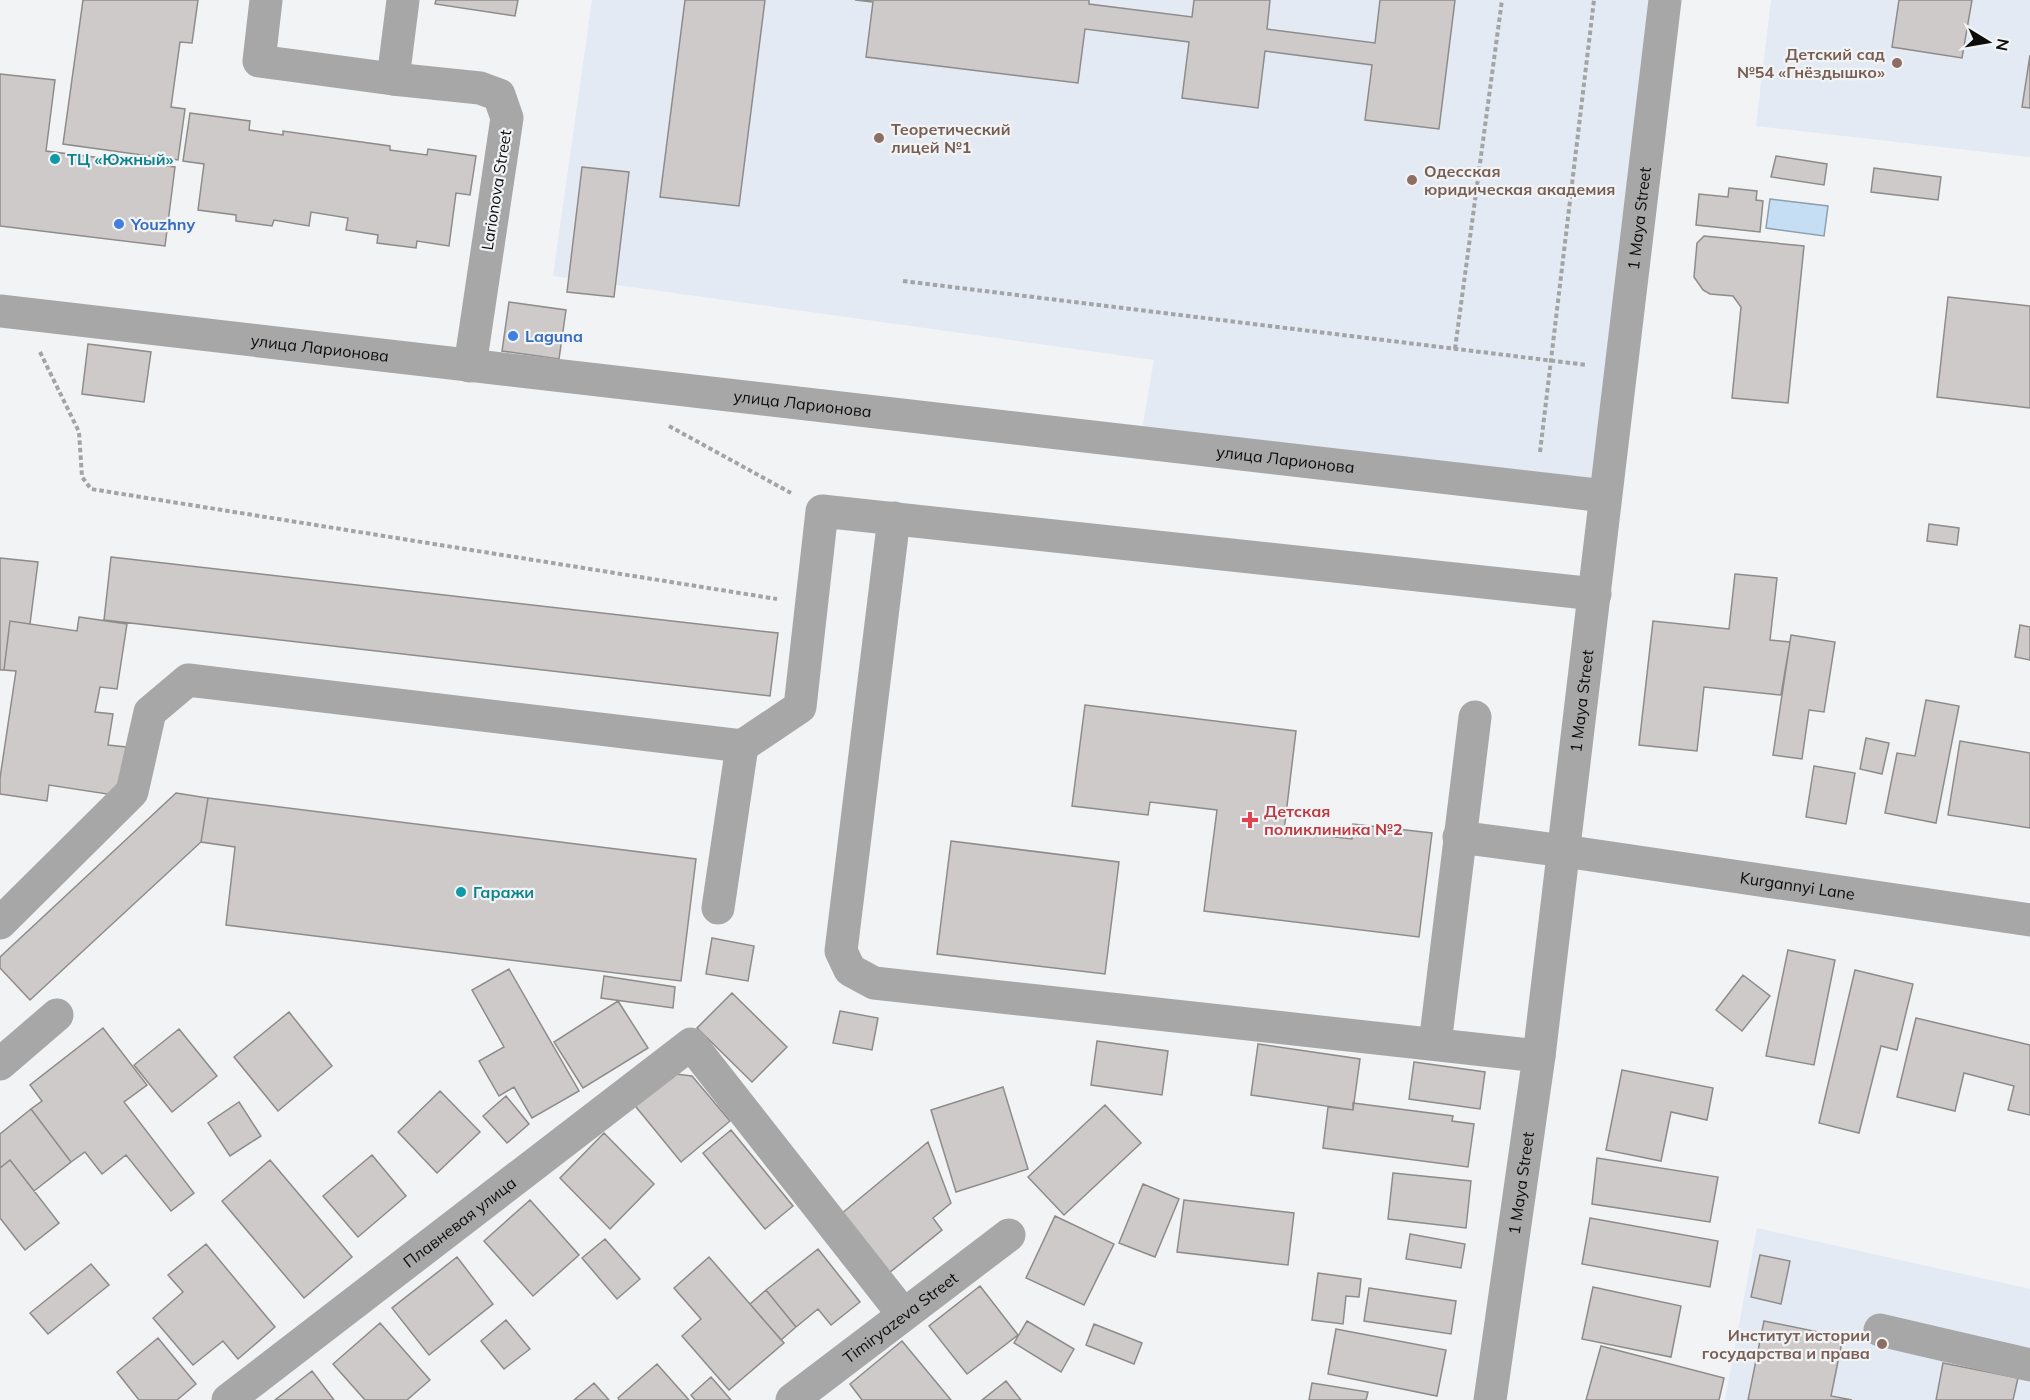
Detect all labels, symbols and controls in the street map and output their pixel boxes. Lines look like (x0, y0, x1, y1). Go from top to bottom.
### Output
north arrow (1958, 12, 2018, 72)
text: N (1992, 37, 2014, 53)
place label: Детский сад №54 «Гнёздышко» (1737, 44, 1885, 82)
marker: Детский сад №54 «Гнёздышко» (1890, 56, 1904, 70)
place label: Теоретический лицей №1 (891, 119, 1011, 157)
street label: Larionova Street (477, 128, 515, 252)
marker: Теоретический лицей №1 (872, 131, 886, 145)
place label: ТЦ «Южный» (67, 149, 174, 169)
marker: ТЦ «Южный» (48, 152, 62, 166)
place label: Одесская юридическая академия (1424, 161, 1615, 199)
street label: 1 Maya Street (1623, 165, 1655, 271)
marker: Одесская юридическая академия (1405, 173, 1419, 187)
place label: Youzhny (130, 214, 195, 234)
marker: Youzhny (112, 217, 126, 231)
place label: Laguna (525, 326, 583, 346)
marker: Laguna (506, 329, 520, 343)
street label: улица Ларионова (250, 330, 390, 366)
street label: улица Ларионова (732, 386, 873, 421)
street label: улица Ларионова (1215, 441, 1356, 477)
street label: 1 Maya Street (1565, 648, 1597, 754)
place label: Детская поликлиника №2 (1264, 801, 1403, 839)
marker: Детская поликлиника №2 (1241, 811, 1259, 829)
street label: Kurgannyi Lane (1739, 867, 1856, 904)
place label: Гаражи (473, 882, 534, 902)
marker: Гаражи (454, 885, 468, 899)
street label: 1 Maya Street (1504, 1130, 1538, 1236)
street label: Плавневая улица (399, 1172, 520, 1272)
street label: Timiryazeva Street (839, 1267, 962, 1368)
place label: Институт истории государства и права (1702, 1325, 1870, 1363)
marker: Институт истории государства и права (1875, 1337, 1889, 1351)

